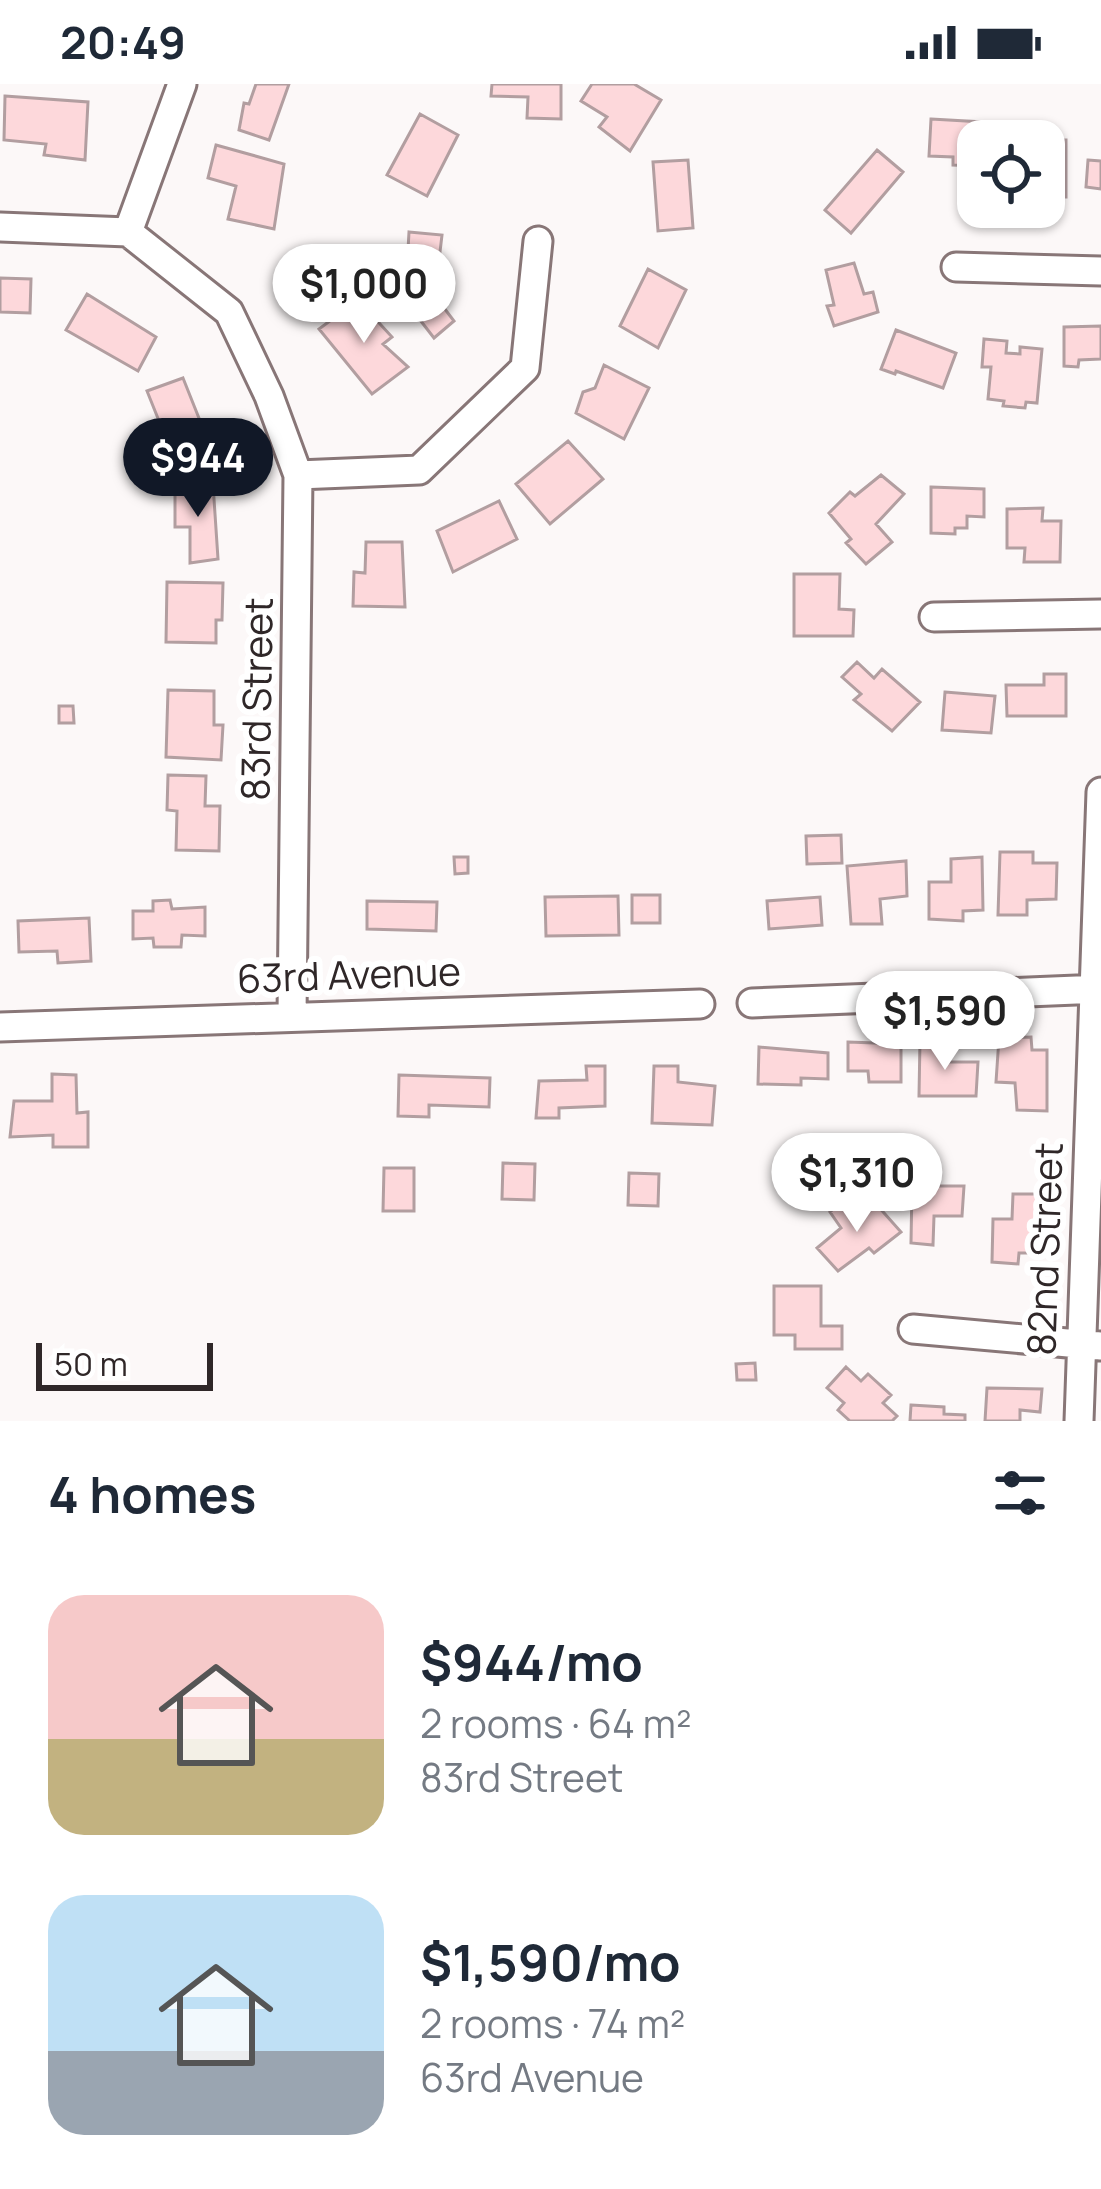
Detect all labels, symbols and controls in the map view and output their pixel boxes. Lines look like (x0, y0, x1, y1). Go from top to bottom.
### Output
text: 20:49 (60, 11, 186, 73)
map controls (957, 120, 1065, 228)
button: locate (957, 120, 1065, 228)
pin: $1,000 (266, 244, 462, 346)
text: $1,000 (300, 256, 428, 310)
pin: $944 (127, 418, 269, 520)
text: $944 (150, 430, 246, 484)
street label: 83rd Street (227, 597, 285, 801)
street label: 63rd Avenue (236, 943, 462, 1005)
pin: $1,590 (847, 971, 1043, 1073)
text: $1,590 (883, 983, 1007, 1037)
pin: $1,310 (759, 1133, 955, 1235)
street label: 82nd Street (1013, 1141, 1075, 1357)
text: $1,310 (798, 1145, 916, 1199)
scale bar (36, 1337, 213, 1390)
text: 50 m (54, 1341, 128, 1386)
text: 4 homes (48, 1459, 256, 1528)
icon: filters (987, 1460, 1053, 1526)
text: $944/mo (420, 1627, 643, 1696)
icon: home (144, 1643, 288, 1787)
text: 2 rooms · 64 m² (420, 1696, 691, 1750)
text: 83rd Street (420, 1750, 623, 1804)
text: $1,590/mo (420, 1927, 680, 1996)
icon: home (144, 1943, 288, 2087)
text: 2 rooms · 74 m² (420, 1996, 685, 2050)
text: 63rd Avenue (420, 2050, 644, 2104)

